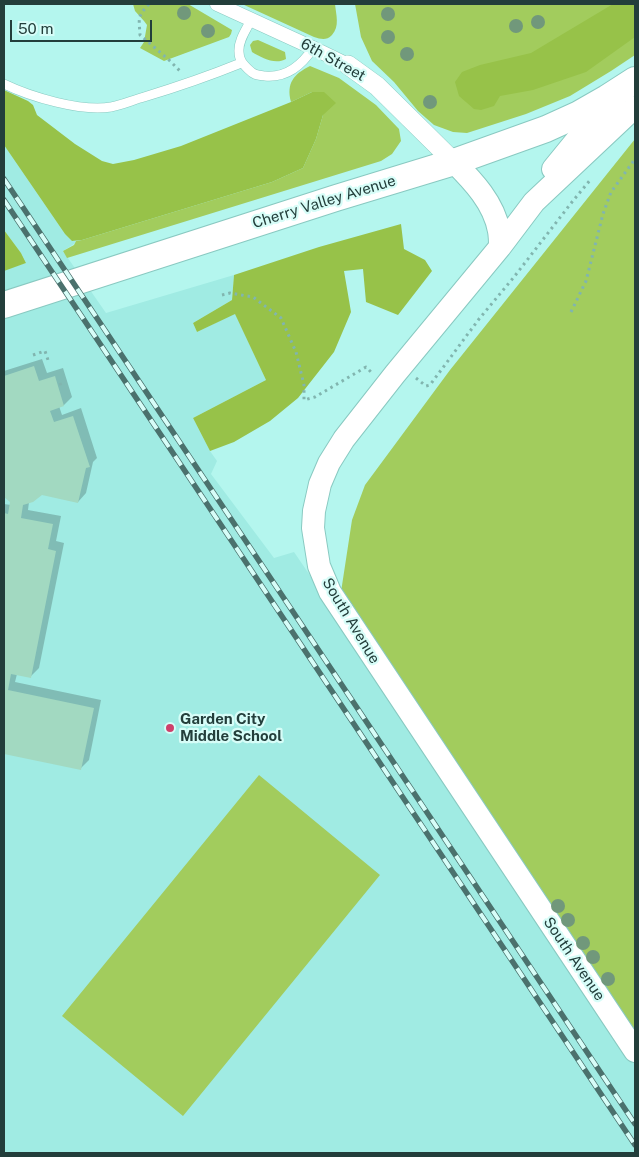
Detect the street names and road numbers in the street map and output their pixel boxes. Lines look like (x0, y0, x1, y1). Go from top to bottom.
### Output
street label: 6th Street (297, 35, 369, 85)
street label: Cherry Valley Avenue (250, 172, 398, 232)
street label: South Avenue (318, 575, 384, 667)
street label: South Avenue (539, 914, 609, 1004)

